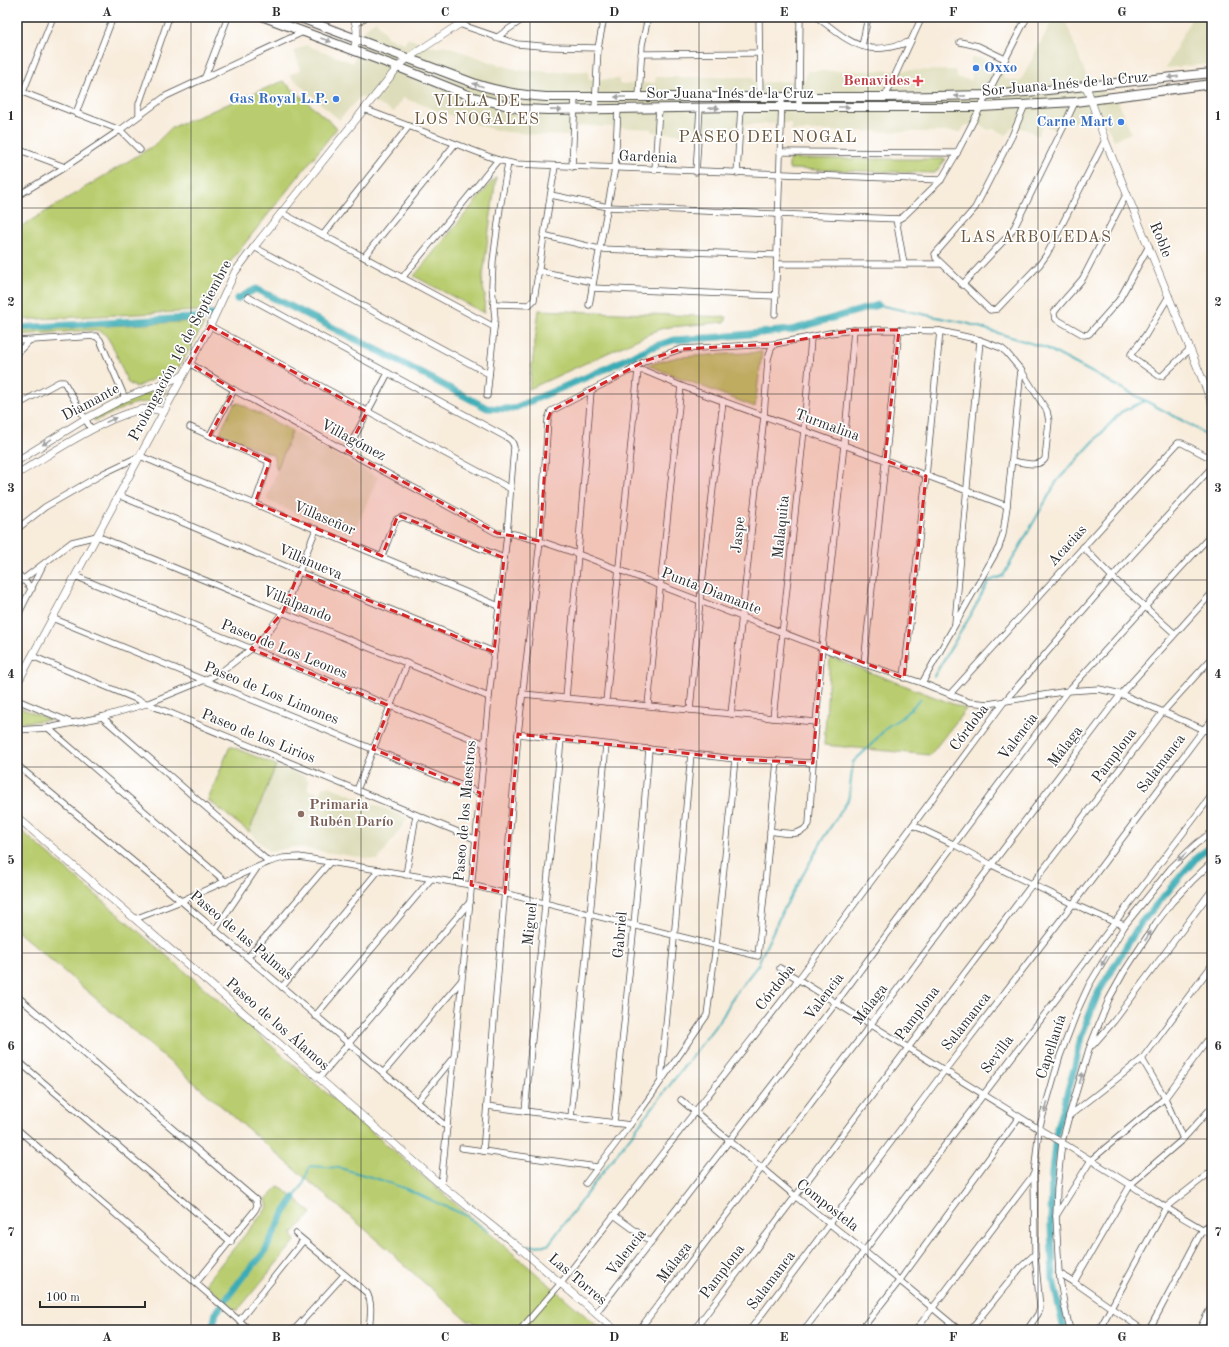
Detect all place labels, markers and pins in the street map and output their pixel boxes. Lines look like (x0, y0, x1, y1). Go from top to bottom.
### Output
place label: Oxxo (984, 61, 1017, 76)
marker: Oxxo (971, 63, 981, 73)
place label: Benavides (843, 74, 910, 89)
marker: Benavides (913, 76, 923, 86)
place label: Gas Royal L.P. (229, 92, 328, 107)
marker: Gas Royal L.P. (331, 94, 341, 104)
place label: Carne Mart (1036, 115, 1114, 130)
marker: Carne Mart (1116, 117, 1126, 127)
place label: Primaria Rubén Darío (309, 798, 394, 830)
marker: Primaria Rubén Darío (296, 809, 306, 819)

